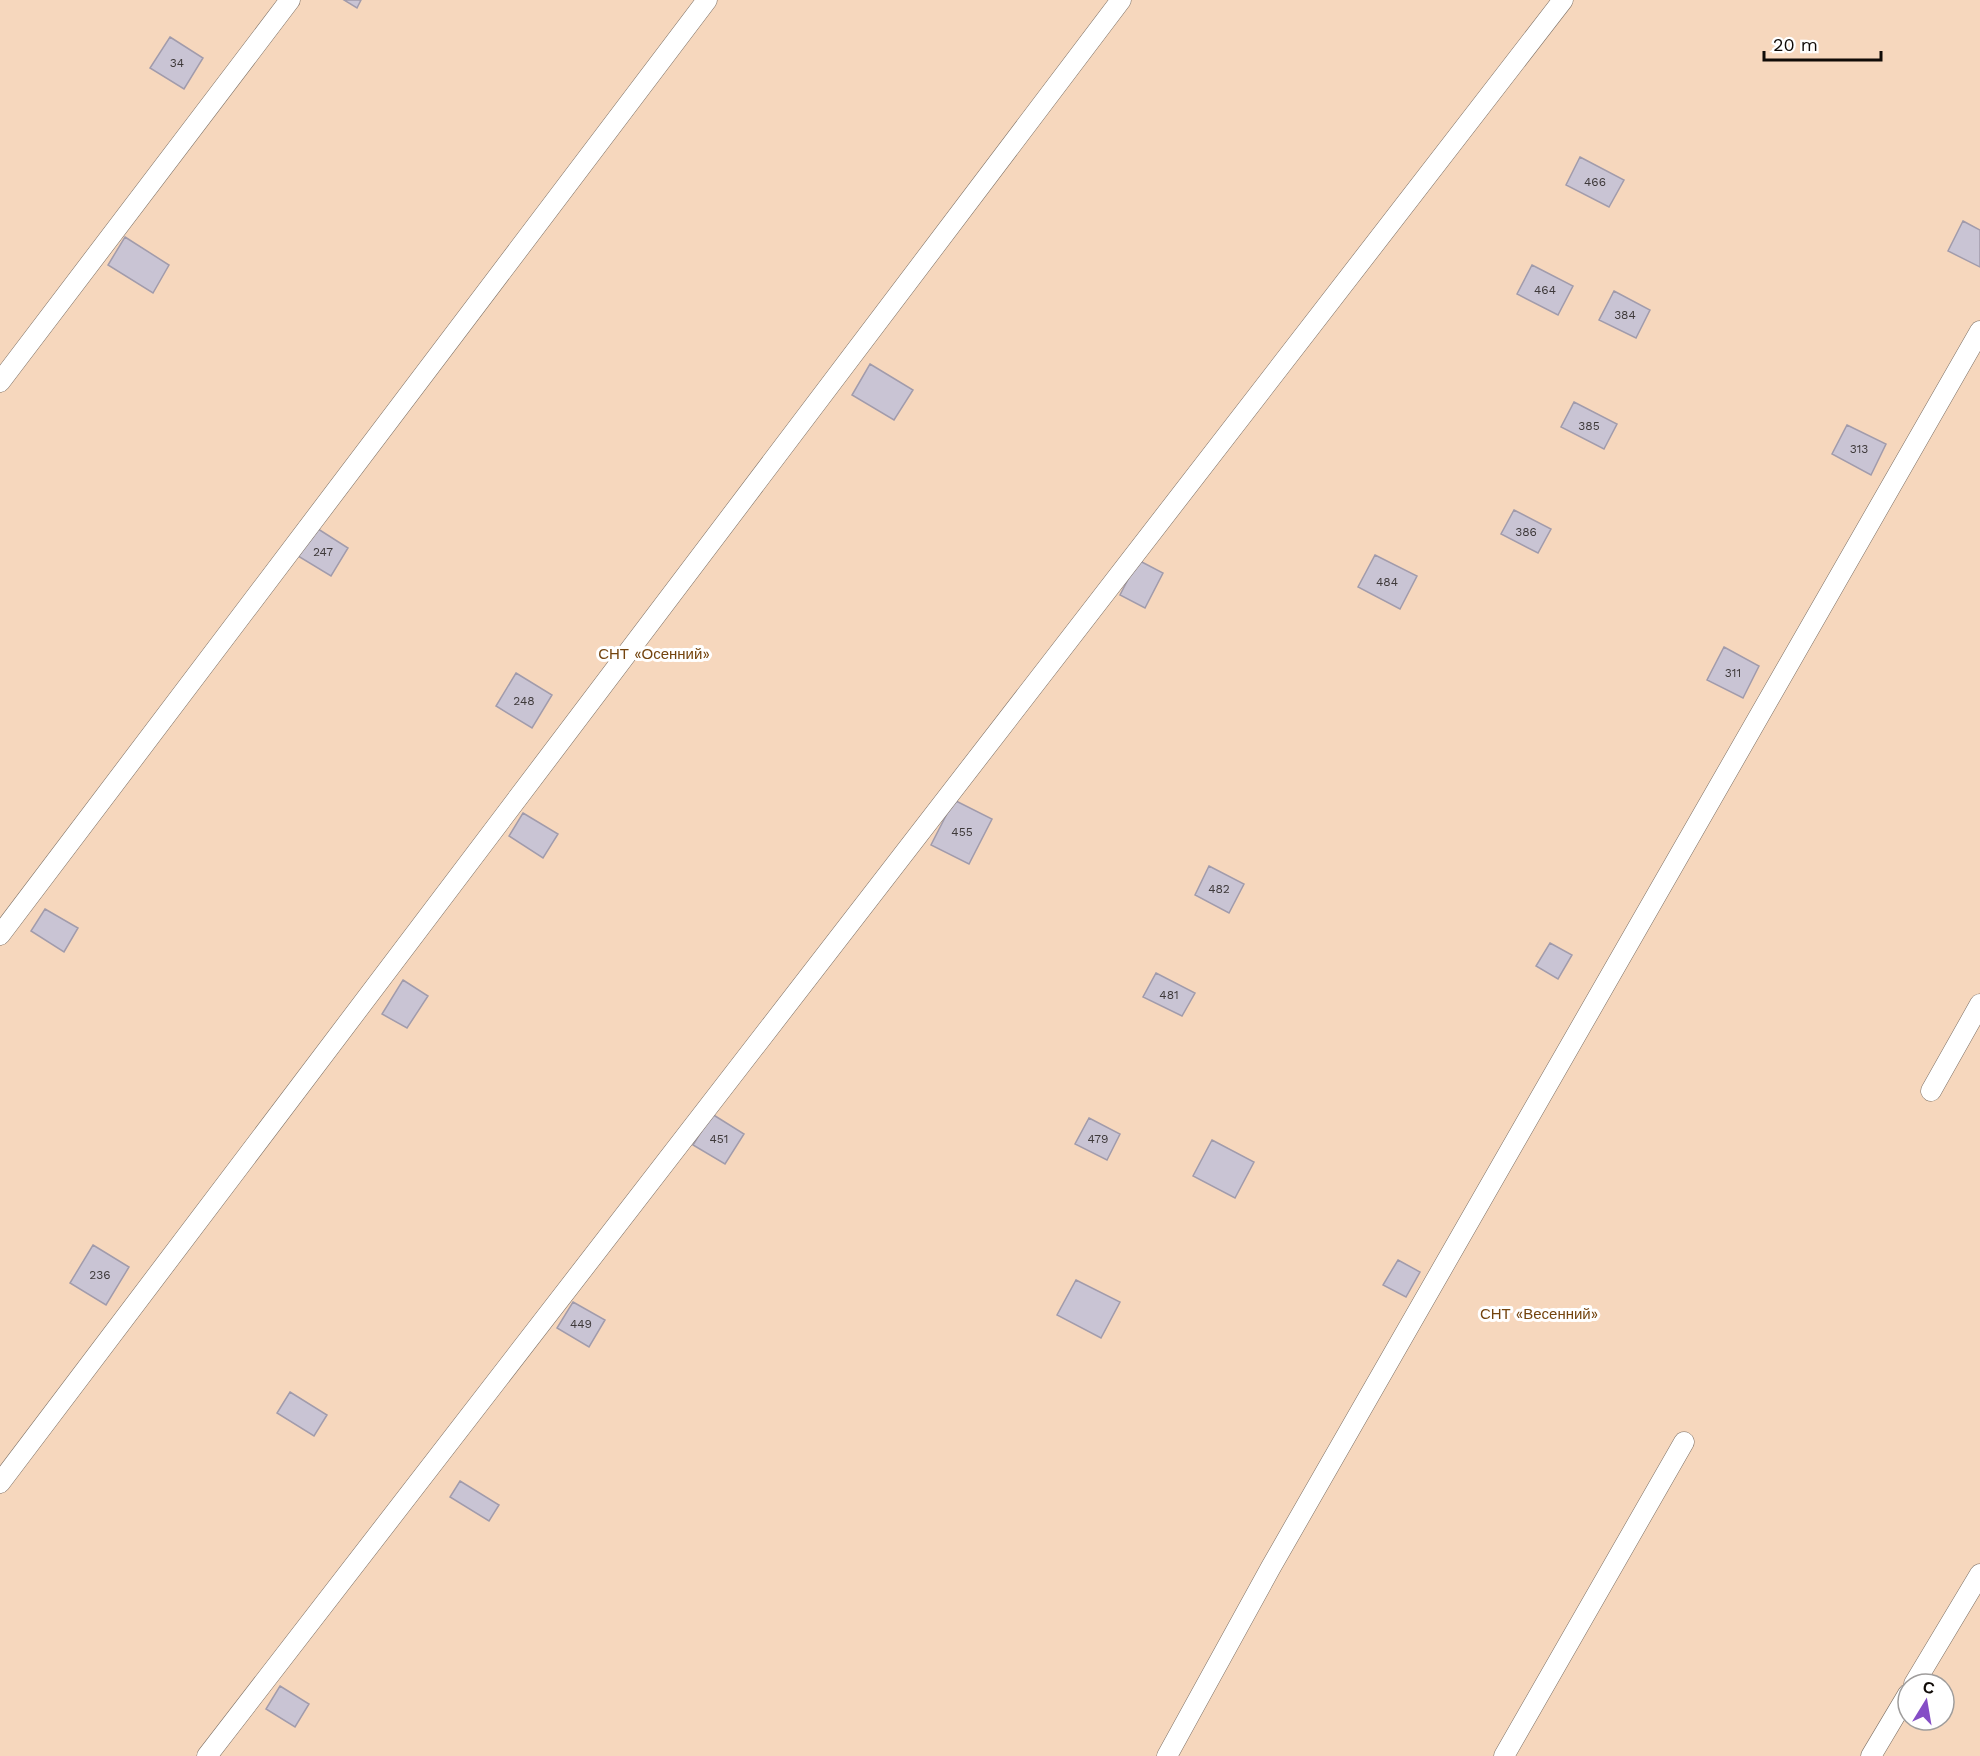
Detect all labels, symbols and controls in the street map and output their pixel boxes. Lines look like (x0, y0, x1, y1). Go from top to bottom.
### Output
scale bar (1764, 24, 1881, 62)
text: 20 m (1773, 34, 1818, 55)
house number: 34 (170, 56, 184, 70)
house number: 466 (1584, 175, 1606, 189)
house number: 464 (1534, 283, 1556, 297)
house number: 384 (1614, 308, 1636, 322)
house number: 385 (1578, 419, 1600, 433)
house number: 313 (1850, 442, 1868, 456)
house number: 386 (1515, 525, 1537, 539)
house number: 247 (313, 545, 333, 559)
house number: 484 (1376, 575, 1398, 589)
park label: СНТ «Осенний» (598, 645, 710, 663)
house number: 311 (1725, 666, 1741, 680)
house number: 248 (513, 694, 535, 708)
house number: 455 (951, 825, 973, 839)
house number: 482 (1208, 882, 1230, 896)
house number: 481 (1159, 988, 1179, 1002)
house number: 451 (710, 1132, 729, 1146)
house number: 479 (1088, 1132, 1108, 1146)
house number: 236 (89, 1268, 111, 1282)
park label: СНТ «Весенний» (1480, 1305, 1598, 1323)
house number: 449 (570, 1317, 592, 1331)
north arrow (1896, 1672, 1956, 1732)
text: С (1921, 1677, 1937, 1698)

